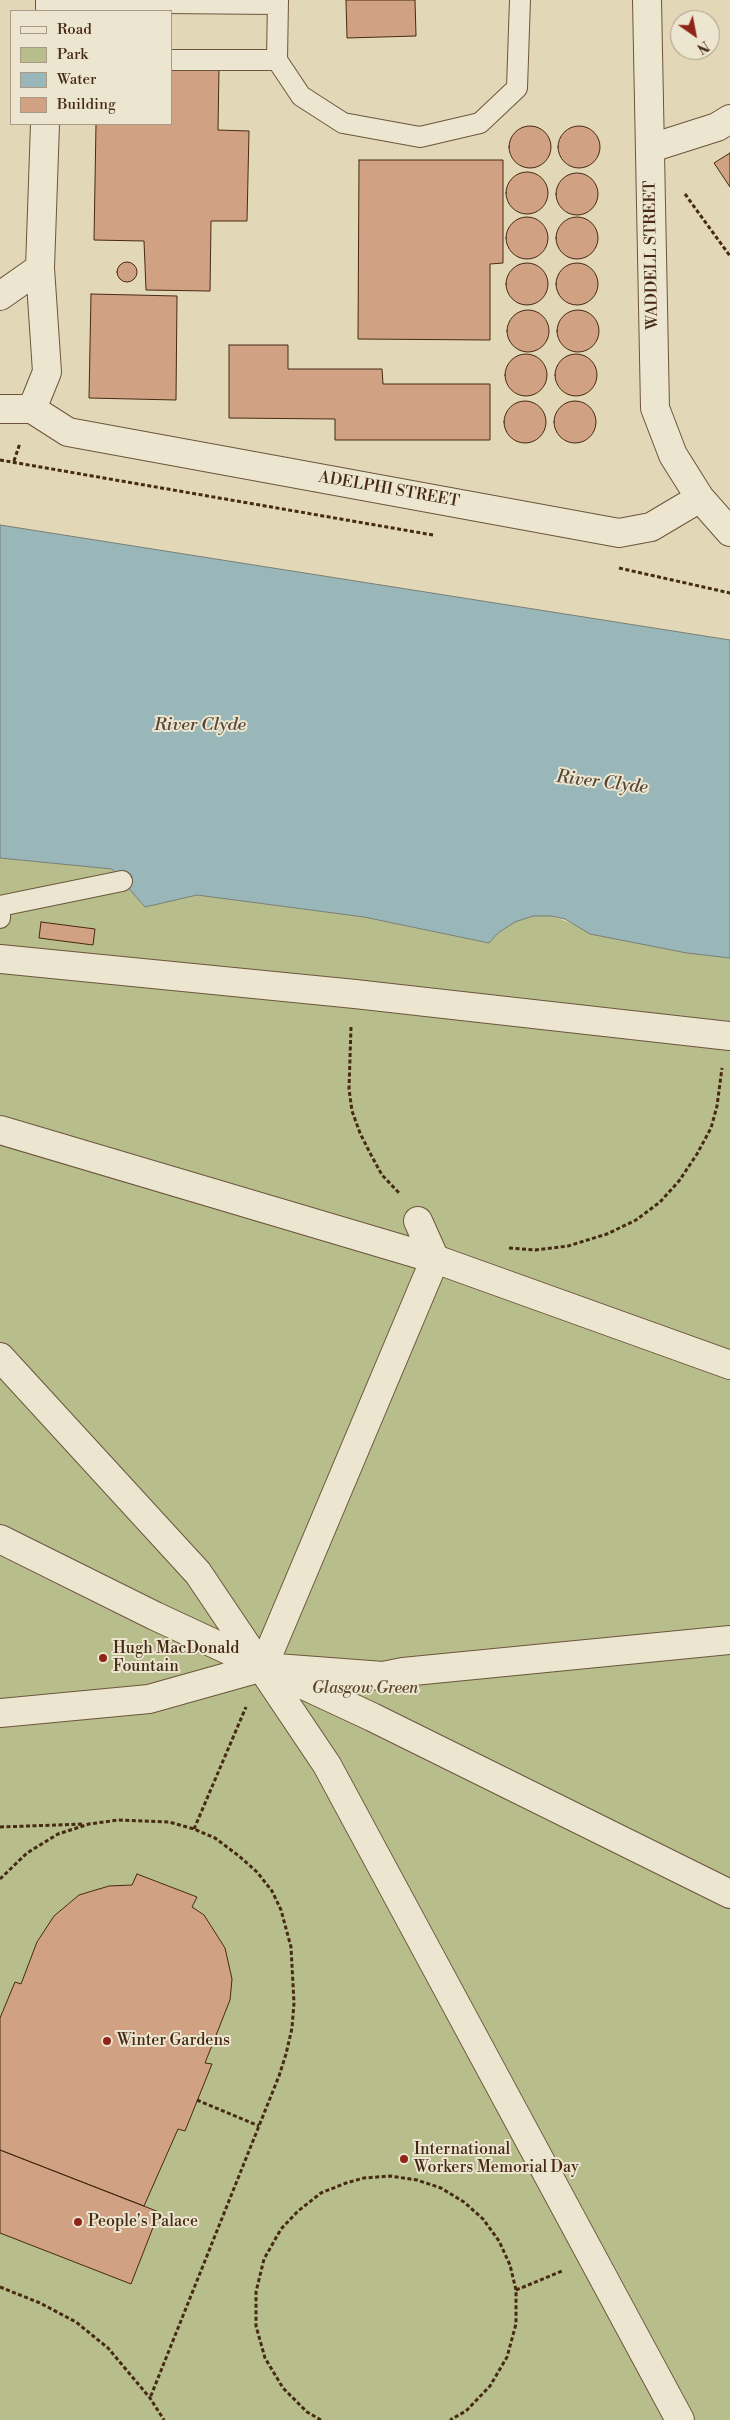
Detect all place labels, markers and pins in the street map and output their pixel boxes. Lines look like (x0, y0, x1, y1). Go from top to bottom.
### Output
place label: Hugh MacDonald Fountain (113, 1639, 239, 1677)
marker: Hugh MacDonald Fountain (97, 1652, 109, 1664)
place label: Winter Gardens (117, 2031, 230, 2051)
marker: Winter Gardens (101, 2035, 113, 2047)
place label: International Workers Memorial Day (414, 2140, 579, 2178)
marker: International Workers Memorial Day (398, 2153, 410, 2165)
place label: People's Palace (88, 2212, 198, 2232)
marker: People's Palace (72, 2216, 84, 2228)

